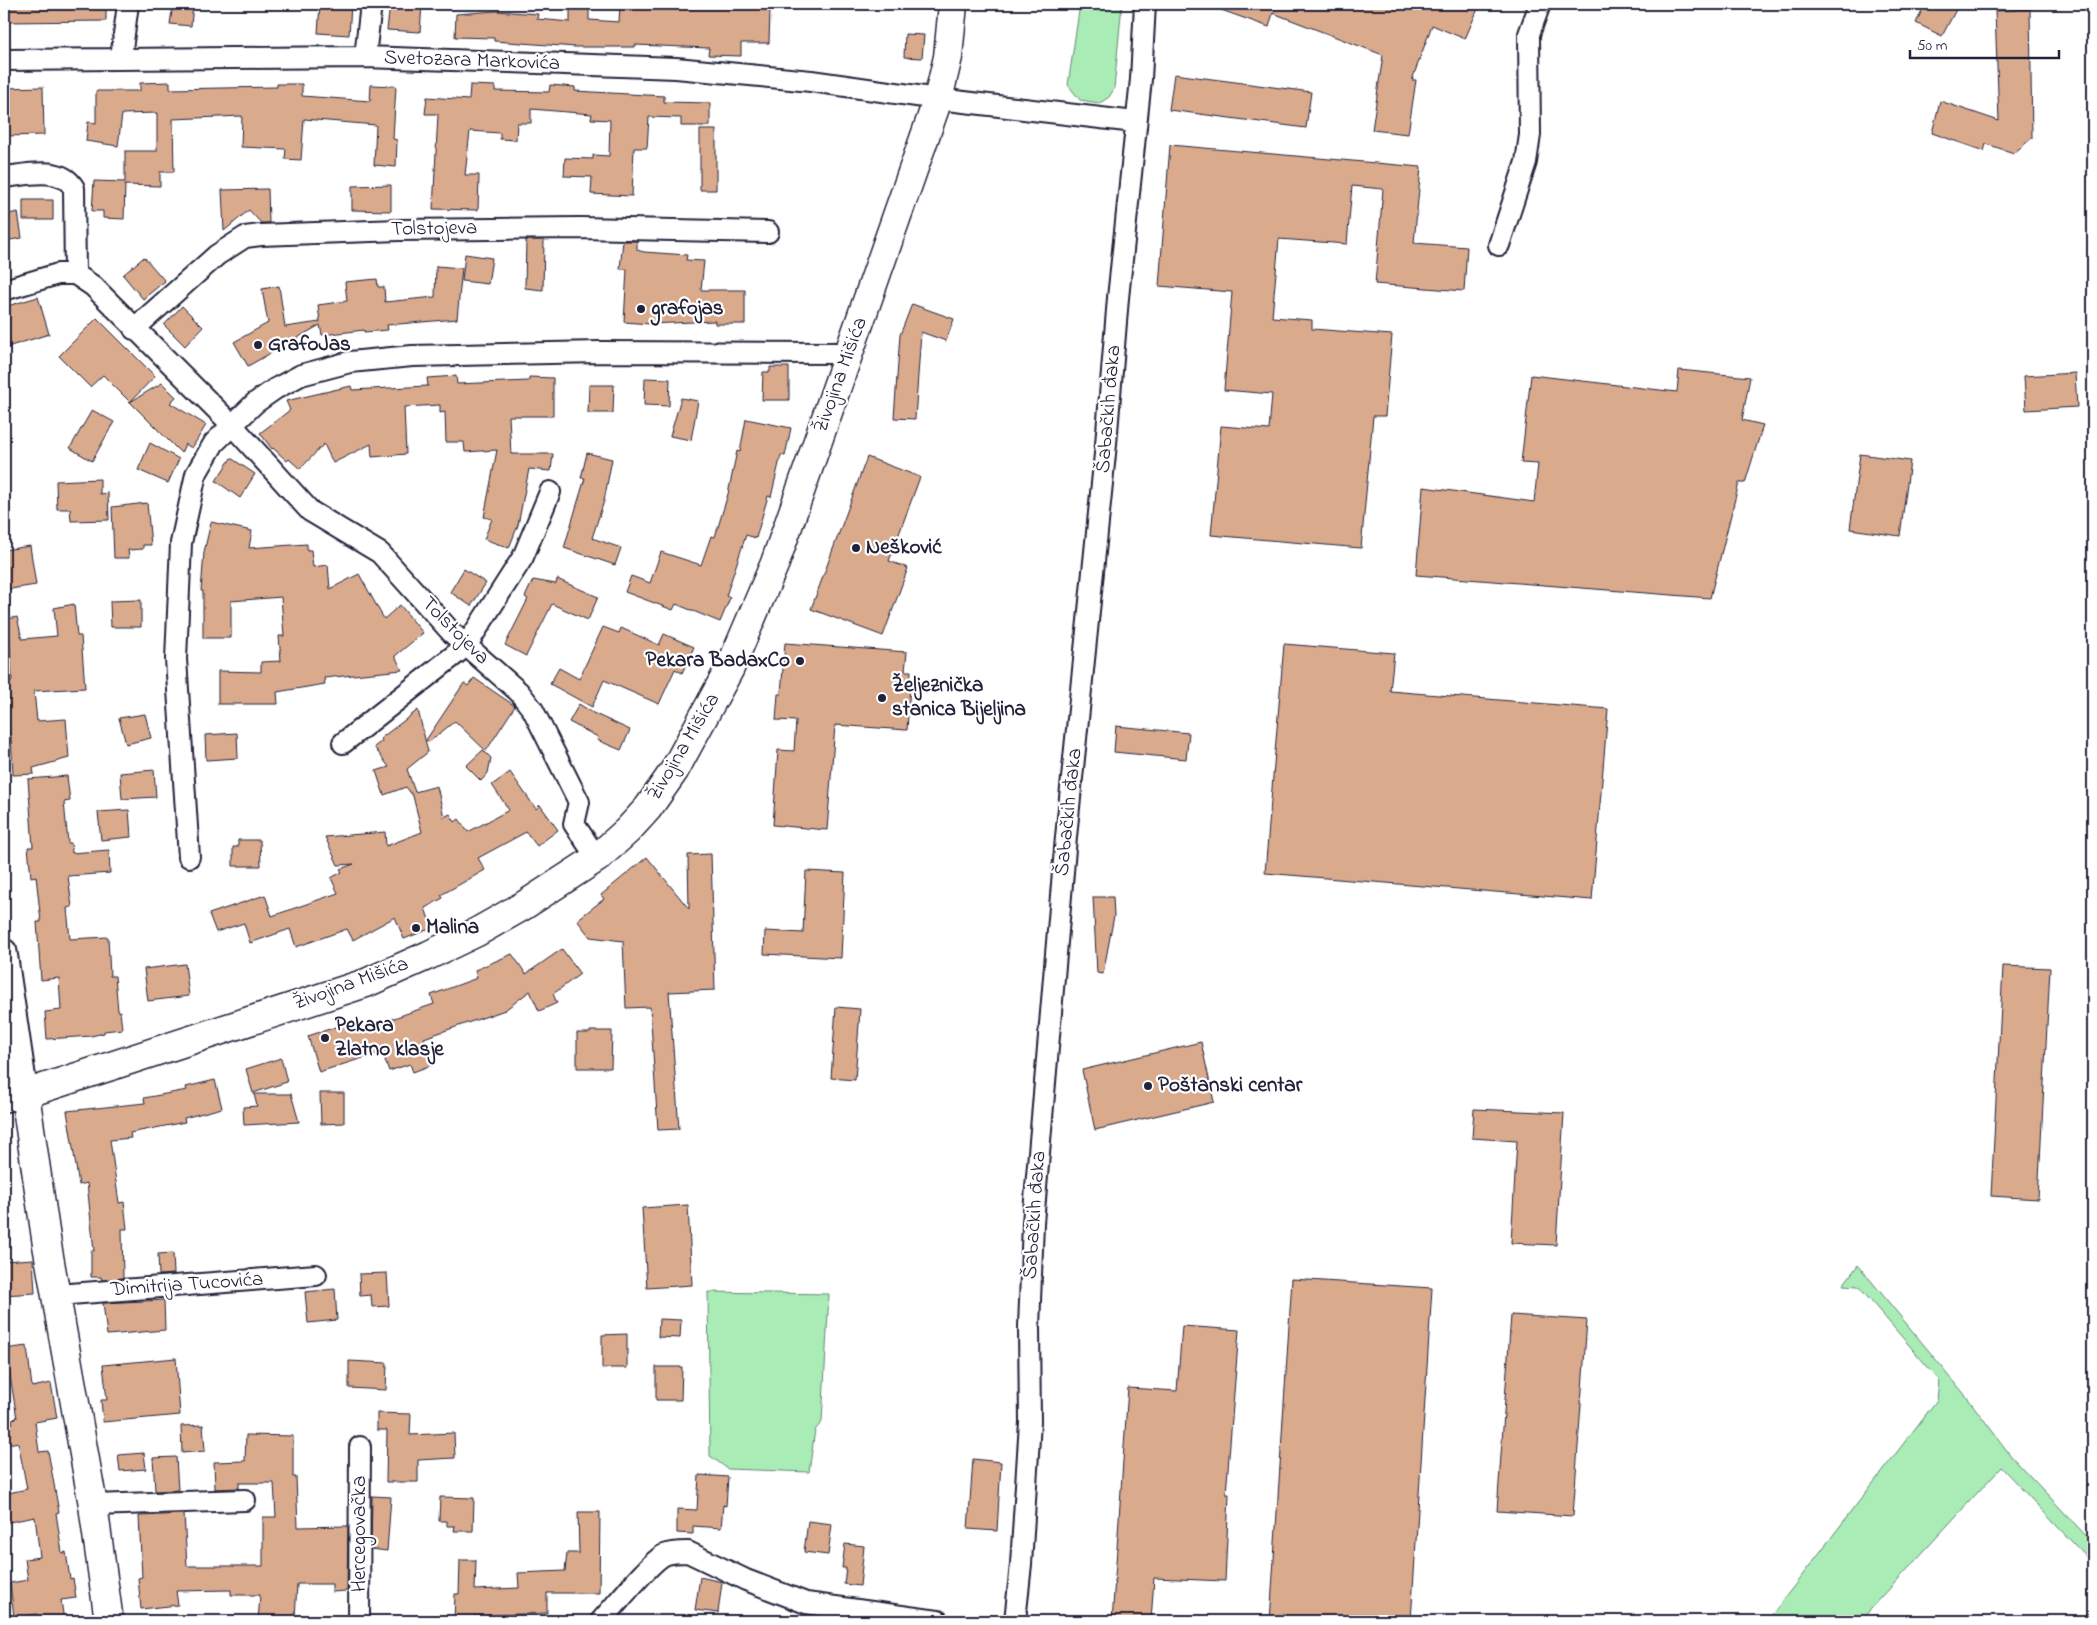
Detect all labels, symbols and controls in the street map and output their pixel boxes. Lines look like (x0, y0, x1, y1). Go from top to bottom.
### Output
scale bar (1910, 28, 2058, 60)
text: 50 m (1917, 35, 1948, 57)
street label: Svetozara Markovića (383, 43, 561, 79)
street label: Tolstojeva (391, 213, 477, 245)
place label: grafojas (650, 294, 724, 326)
marker: grafojas (635, 303, 647, 315)
street label: Živojina Mišića (806, 313, 876, 437)
place label: GrafoJas (268, 330, 351, 360)
marker: GrafoJas (252, 339, 264, 351)
street label: Šabačkih đaka (1088, 344, 1130, 474)
place label: Nešković (866, 533, 942, 563)
marker: Nešković (850, 542, 862, 554)
street label: Tolstojeva (414, 590, 496, 672)
place label: Pekara BadaxCo (646, 646, 790, 676)
marker: Pekara BadaxCo (794, 655, 806, 667)
place label: Željeznička stanica Bijeljina (892, 671, 1026, 725)
street label: Živojina Mišića (640, 687, 728, 807)
marker: Željeznička stanica Bijeljina (876, 692, 888, 704)
street label: Šabačkih đaka (1047, 747, 1091, 877)
place label: Malina (426, 913, 479, 943)
marker: Malina (410, 922, 422, 934)
street label: Živojina Mišića (289, 949, 413, 1019)
place label: Pekara Zlatno klasje (335, 1011, 444, 1065)
marker: Pekara Zlatno klasje (319, 1032, 331, 1044)
place label: Poštanski centar (1158, 1071, 1303, 1101)
marker: Poštanski centar (1142, 1080, 1154, 1092)
street label: Šabačkih đaka (1016, 1150, 1054, 1280)
street label: Dimitrija Tucovića (109, 1265, 264, 1305)
street label: Hercegovačka (345, 1476, 377, 1592)

